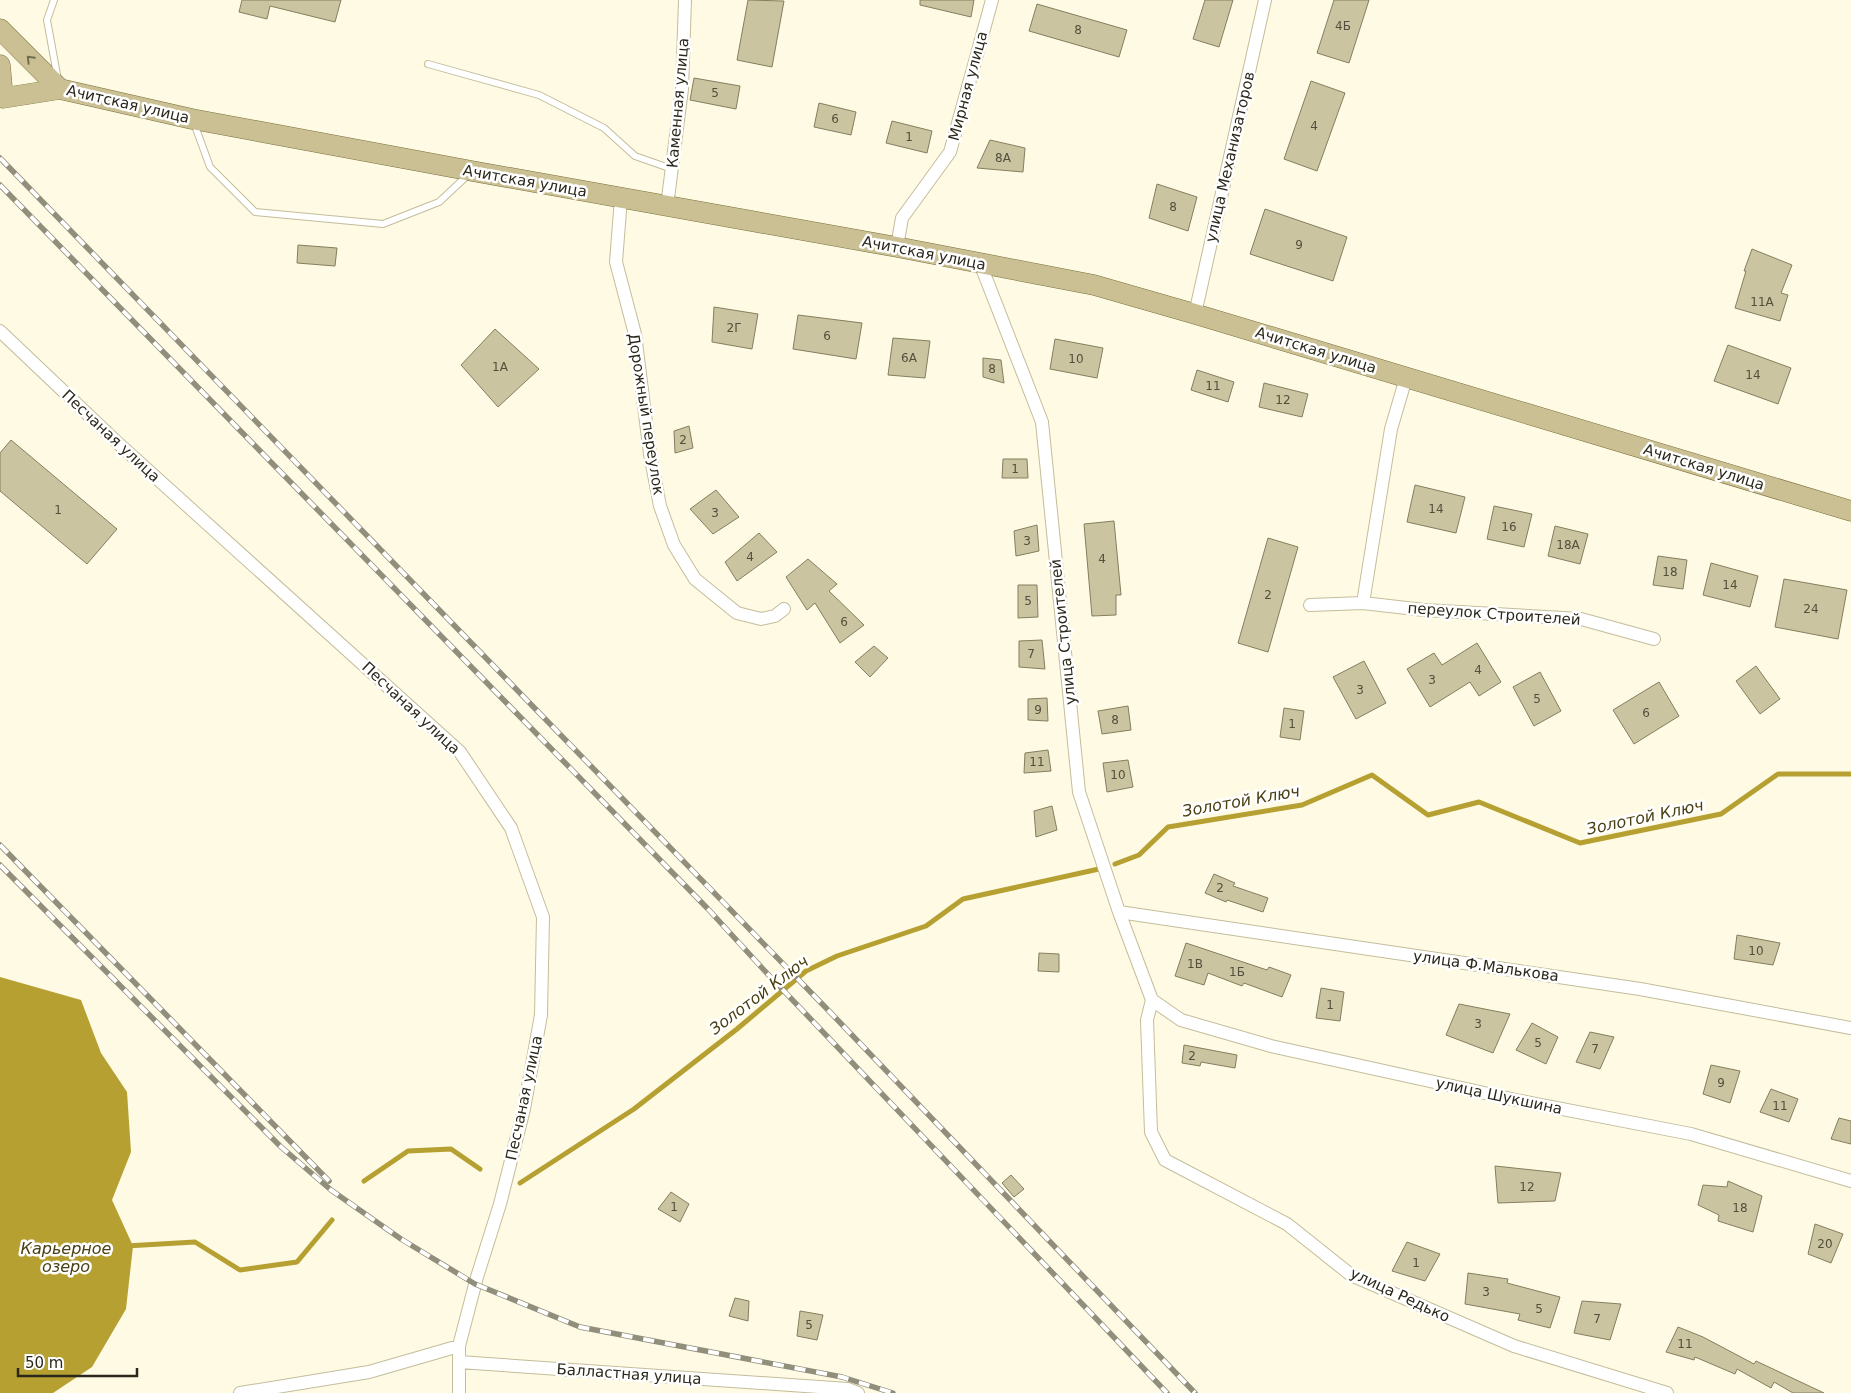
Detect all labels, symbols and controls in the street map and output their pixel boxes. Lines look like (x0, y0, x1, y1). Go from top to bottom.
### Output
house number: 4Б (1335, 19, 1351, 33)
house number: 8 (1074, 23, 1082, 37)
street label: Мирная улица (945, 29, 991, 143)
street label: Каменная улица (663, 37, 693, 169)
one-way arrow (27, 56, 36, 65)
street label: улица Механизаторов (1202, 70, 1258, 244)
street label: Ачитская улица (65, 81, 191, 127)
house number: 5 (711, 86, 719, 100)
house number: 6 (831, 112, 839, 126)
house number: 4 (1310, 119, 1318, 133)
house number: 1 (905, 130, 913, 144)
house number: 8А (995, 151, 1012, 165)
street label: Ачитская улица (462, 161, 588, 201)
house number: 8 (1169, 200, 1177, 214)
street label: Ачитская улица (861, 232, 987, 274)
house number: 9 (1295, 238, 1303, 252)
house number: 11А (1750, 295, 1775, 309)
house number: 2Г (727, 321, 741, 335)
street label: Ачитская улица (1253, 323, 1379, 377)
house number: 6 (823, 329, 831, 343)
street label: Дорожный переулок (624, 332, 668, 496)
house number: 6А (901, 351, 918, 365)
house number: 10 (1068, 352, 1084, 366)
house number: 1А (492, 360, 509, 374)
house number: 8 (988, 362, 996, 376)
house number: 14 (1745, 368, 1761, 382)
house number: 11 (1205, 379, 1221, 393)
street label: Песчаная улица (58, 386, 164, 486)
house number: 12 (1275, 393, 1291, 407)
house number: 2 (679, 433, 687, 447)
street label: Ачитская улица (1641, 440, 1767, 494)
house number: 1 (1011, 462, 1019, 476)
house number: 14 (1428, 502, 1444, 516)
house number: 1 (54, 503, 62, 517)
house number: 3 (711, 506, 719, 520)
house number: 16 (1501, 520, 1517, 534)
house number: 3 (1023, 534, 1031, 548)
house number: 18А (1556, 538, 1581, 552)
house number: 4 (746, 550, 754, 564)
house number: 4 (1098, 552, 1106, 566)
street label: улица Строителей (1046, 558, 1080, 706)
house number: 18 (1662, 565, 1678, 579)
house number: 14 (1722, 578, 1738, 592)
house number: 2 (1264, 588, 1272, 602)
house number: 5 (1024, 594, 1032, 608)
street label: переулок Строителей (1407, 599, 1581, 629)
house number: 24 (1803, 602, 1819, 616)
house number: 6 (840, 615, 848, 629)
house number: 7 (1027, 647, 1035, 661)
street label: Песчаная улица (358, 658, 464, 758)
house number: 4 (1474, 663, 1482, 677)
house number: 3 (1428, 673, 1436, 687)
house number: 3 (1356, 683, 1364, 697)
house number: 5 (1533, 692, 1541, 706)
house number: 9 (1034, 703, 1042, 717)
house number: 6 (1642, 706, 1650, 720)
house number: 8 (1111, 713, 1119, 727)
house number: 1 (1288, 717, 1296, 731)
house number: 11 (1029, 755, 1045, 769)
house number: 10 (1110, 768, 1126, 782)
water label: Золотой Ключ (1181, 781, 1301, 821)
water label: Золотой Ключ (1585, 795, 1705, 839)
house number: 2 (1216, 881, 1224, 895)
house number: 10 (1748, 944, 1764, 958)
street label: улица Ф.Малькова (1412, 947, 1560, 985)
water label: Золотой Ключ (706, 952, 812, 1038)
house number: 1В (1187, 957, 1203, 971)
house number: 1Б (1229, 965, 1245, 979)
house number: 1 (1326, 998, 1334, 1012)
house number: 3 (1474, 1017, 1482, 1031)
street label: Песчаная улица (502, 1034, 546, 1162)
house number: 5 (1534, 1036, 1542, 1050)
house number: 7 (1591, 1042, 1599, 1056)
house number: 2 (1188, 1049, 1196, 1063)
street label: улица Шукшина (1434, 1074, 1564, 1118)
house number: 9 (1717, 1076, 1725, 1090)
house number: 11 (1772, 1099, 1788, 1113)
house number: 12 (1519, 1180, 1535, 1194)
house number: 1 (670, 1200, 678, 1214)
house number: 18 (1732, 1201, 1748, 1215)
house number: 20 (1817, 1237, 1833, 1251)
water label: Карьерное озеро (21, 1239, 112, 1276)
house number: 1 (1412, 1256, 1420, 1270)
street label: улица Редько (1347, 1264, 1453, 1326)
house number: 3 (1482, 1285, 1490, 1299)
house number: 5 (1535, 1302, 1543, 1316)
house number: 7 (1593, 1312, 1601, 1326)
house number: 5 (805, 1318, 813, 1332)
house number: 11 (1677, 1337, 1693, 1351)
scale bar (18, 1346, 136, 1378)
text: 50 m (25, 1354, 63, 1372)
street label: Балластная улица (556, 1360, 702, 1388)

